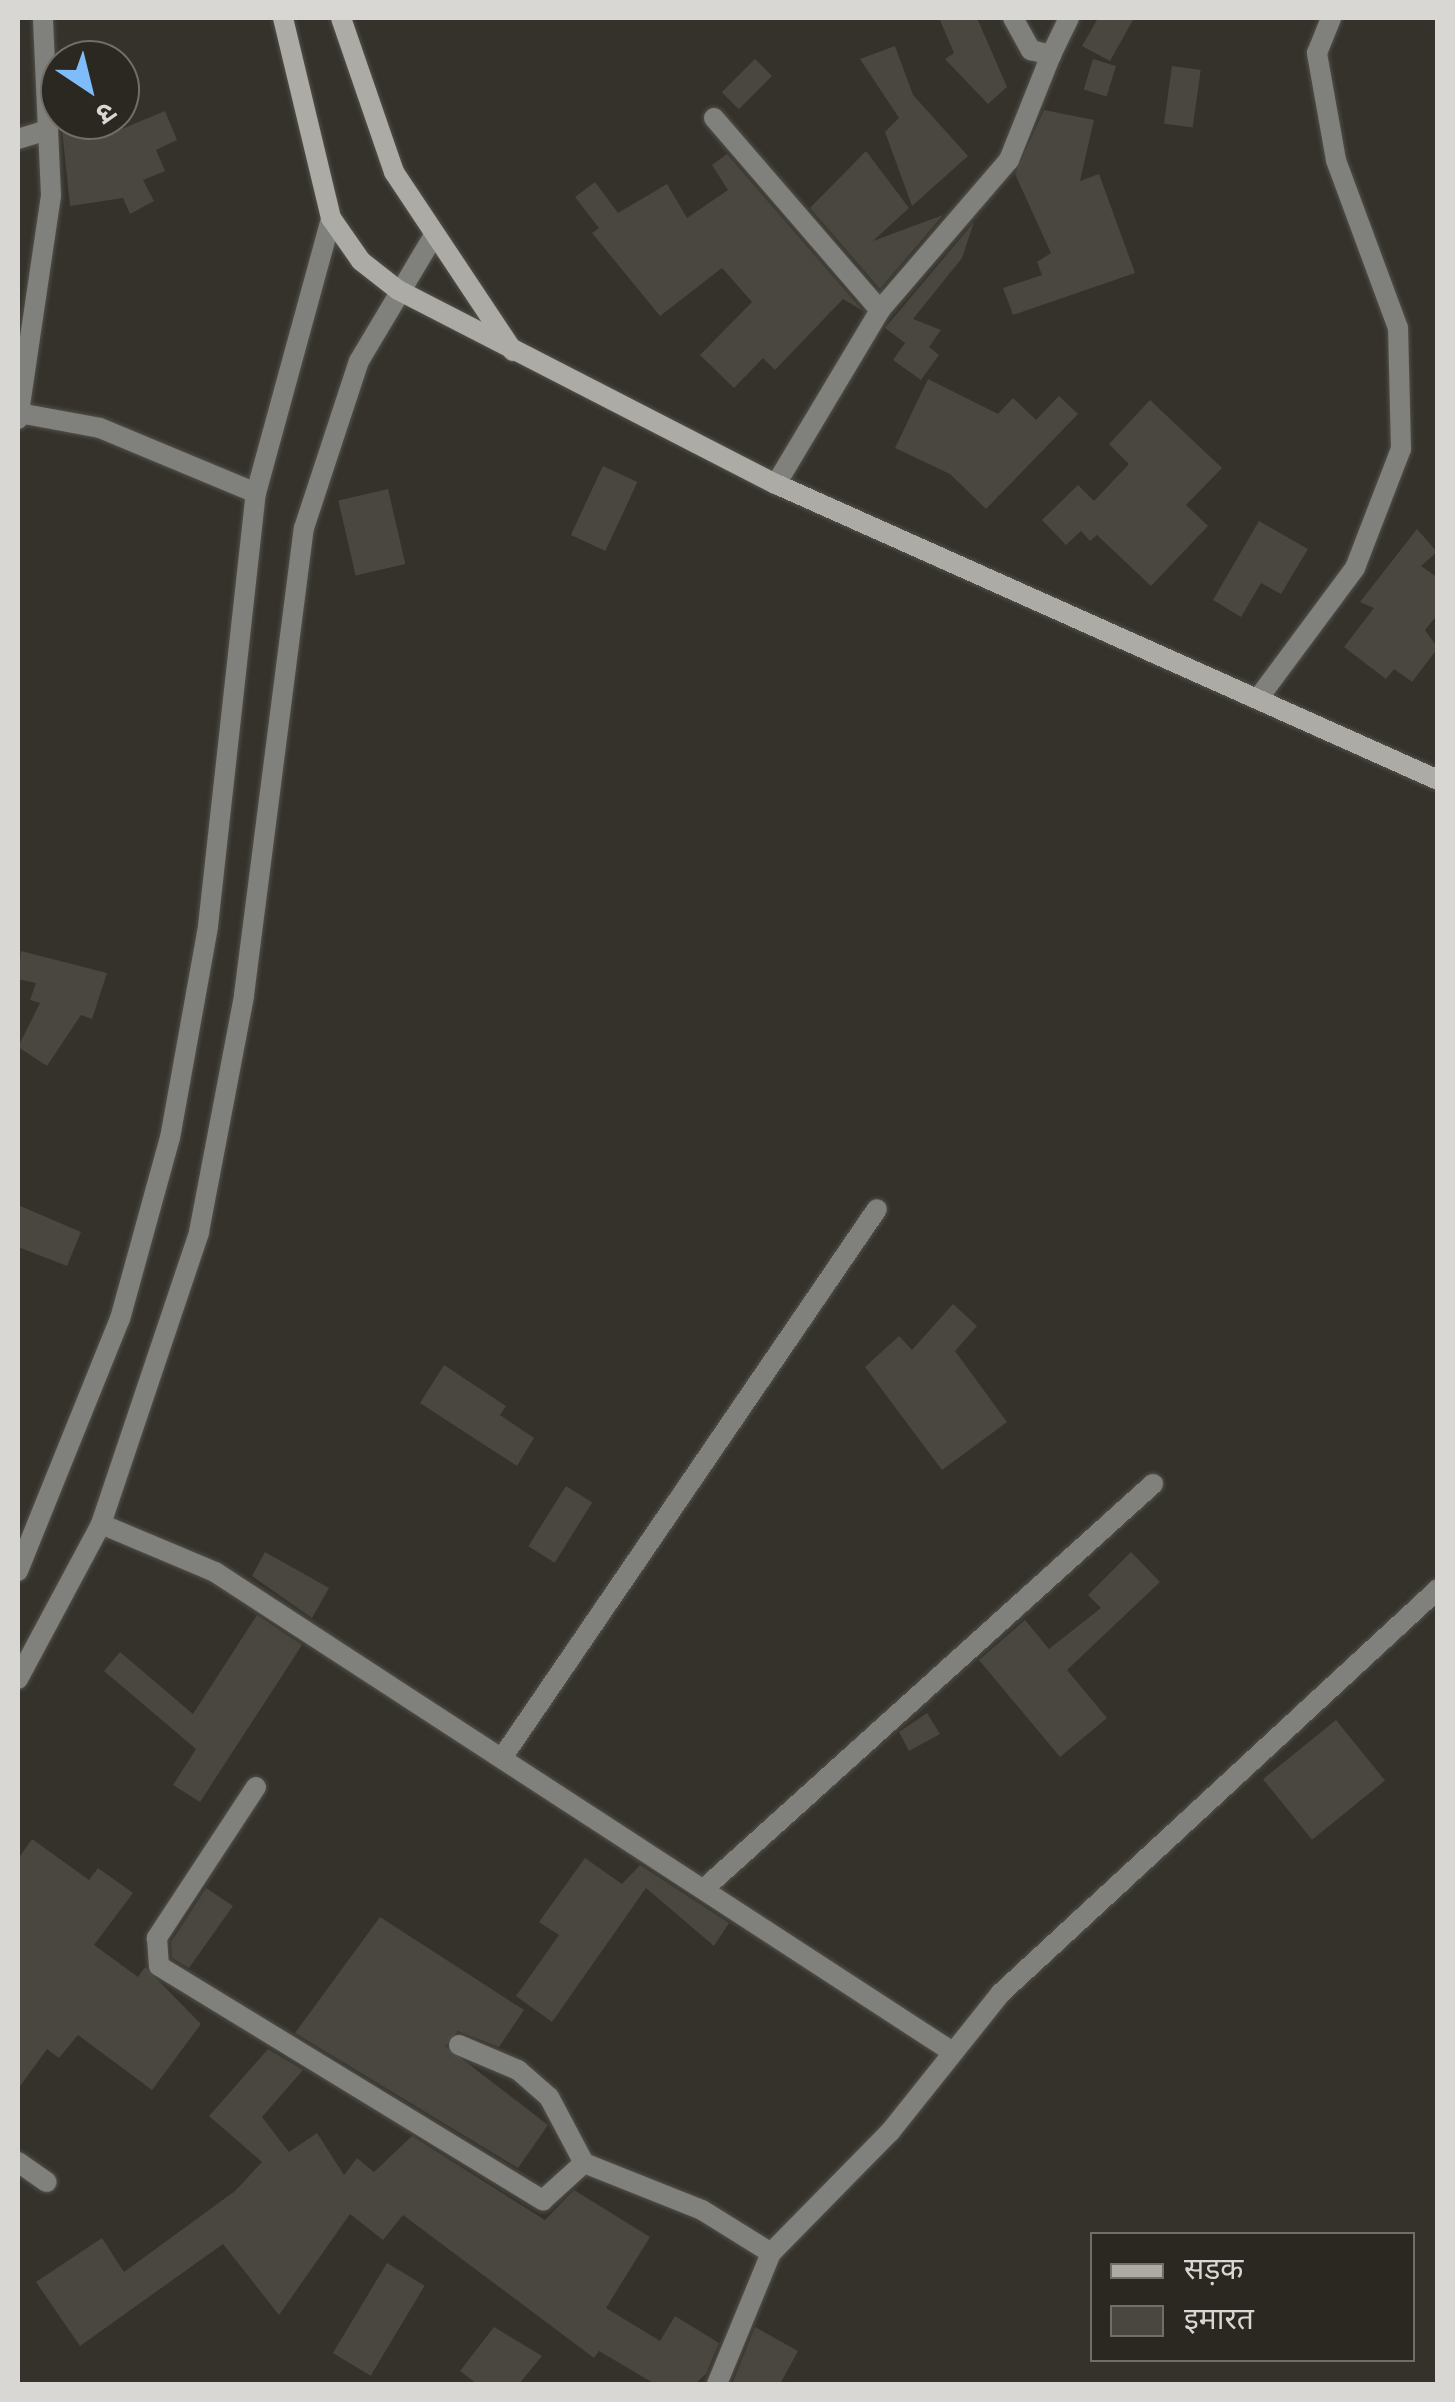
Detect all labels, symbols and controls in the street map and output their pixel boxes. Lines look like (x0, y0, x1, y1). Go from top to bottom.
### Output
north arrow (40, 40, 140, 140)
text: उ (90, 95, 123, 132)
legend (1090, 2232, 1415, 2362)
text: सड़क (1184, 2251, 1243, 2287)
text: इमारत (1184, 2301, 1254, 2337)

